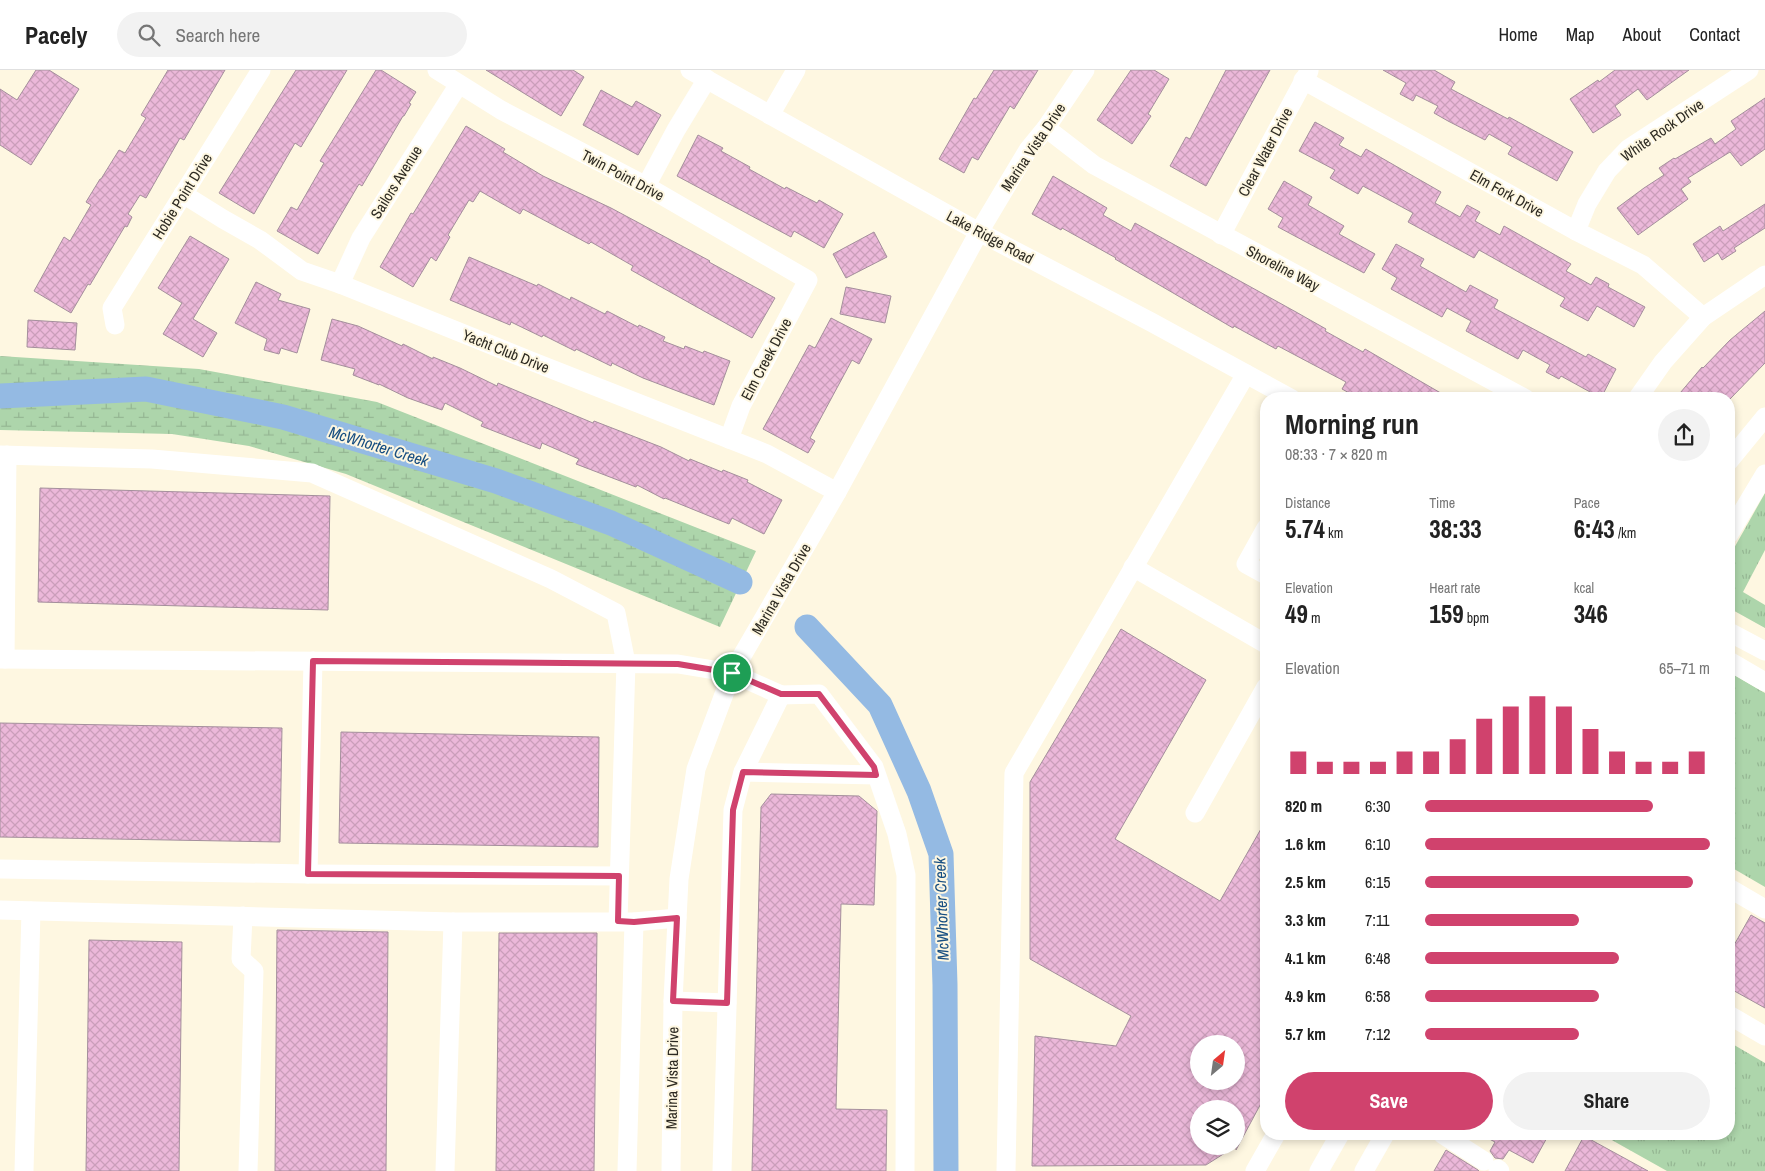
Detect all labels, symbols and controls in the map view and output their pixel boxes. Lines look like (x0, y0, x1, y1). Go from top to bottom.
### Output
search box (117, 12, 467, 57)
text: Pacely (25, 19, 87, 51)
icon: search (135, 21, 163, 49)
text: Search here (175, 22, 260, 48)
text: Home (1498, 22, 1538, 47)
text: Map (1566, 22, 1595, 47)
text: About (1623, 22, 1661, 47)
text: Contact (1689, 22, 1740, 47)
street label: White Rock Drive (1616, 94, 1708, 166)
street label: Marina Vista Drive (996, 99, 1070, 195)
street label: Clear Water Drive (1233, 104, 1297, 200)
street label: Sailors Avenue (365, 141, 427, 223)
street label: Twin Point Drive (578, 144, 668, 206)
street label: Hobie Point Drive (147, 149, 217, 243)
street label: Elm Fork Drive (1466, 164, 1548, 222)
street label: Lake Ridge Road (943, 205, 1037, 269)
street label: Shoreline Way (1243, 240, 1324, 296)
street label: Elm Creek Drive (736, 314, 797, 404)
street label: Yacht Club Drive (459, 324, 553, 378)
text: Morning run (1285, 405, 1419, 443)
button: share (1658, 409, 1710, 461)
water label: McWhorter Creek (327, 420, 432, 472)
text: 08:33 · 7 × 820 m (1285, 443, 1388, 465)
text: Distance (1285, 494, 1330, 512)
text: Time (1429, 494, 1455, 512)
text: Pace (1574, 494, 1600, 512)
text: 5.74 (1285, 512, 1325, 546)
text: 38:33 (1429, 512, 1482, 546)
text: 6:43 (1574, 512, 1615, 546)
text: km (1325, 524, 1343, 542)
text: /km (1615, 524, 1636, 542)
street label: Marina Vista Drive (746, 539, 816, 639)
text: Elevation (1285, 579, 1333, 597)
text: Heart rate (1429, 579, 1480, 597)
text: kcal (1574, 579, 1594, 597)
text: 49 (1285, 597, 1308, 631)
text: 159 (1429, 597, 1464, 631)
text: 346 (1574, 597, 1608, 631)
text: m (1308, 609, 1321, 627)
text: bpm (1464, 609, 1489, 627)
pin (711, 652, 753, 694)
text: Elevation (1285, 657, 1340, 679)
text: 65–71 m (1659, 657, 1710, 679)
icon: arrive (718, 659, 746, 687)
text: 820 m (1285, 795, 1322, 817)
text: 6:30 (1365, 795, 1391, 817)
text: 1.6 km (1285, 833, 1326, 855)
text: 6:10 (1365, 833, 1391, 855)
water label: McWhorter Creek (928, 857, 954, 961)
text: 2.5 km (1285, 871, 1326, 893)
text: 6:15 (1365, 871, 1391, 893)
text: 3.3 km (1285, 909, 1326, 931)
text: 7:11 (1365, 909, 1390, 931)
text: 4.1 km (1285, 947, 1326, 969)
text: 6:48 (1365, 947, 1391, 969)
text: 4.9 km (1285, 985, 1326, 1007)
text: 6:58 (1365, 985, 1391, 1007)
text: 5.7 km (1285, 1023, 1326, 1045)
text: 7:12 (1365, 1023, 1391, 1045)
street label: Marina Vista Drive (661, 1027, 683, 1129)
north arrow (1190, 1035, 1245, 1090)
map controls (1190, 1035, 1245, 1155)
button: Save (1285, 1072, 1493, 1130)
button: Share (1503, 1072, 1710, 1130)
button: layers (1190, 1100, 1245, 1155)

